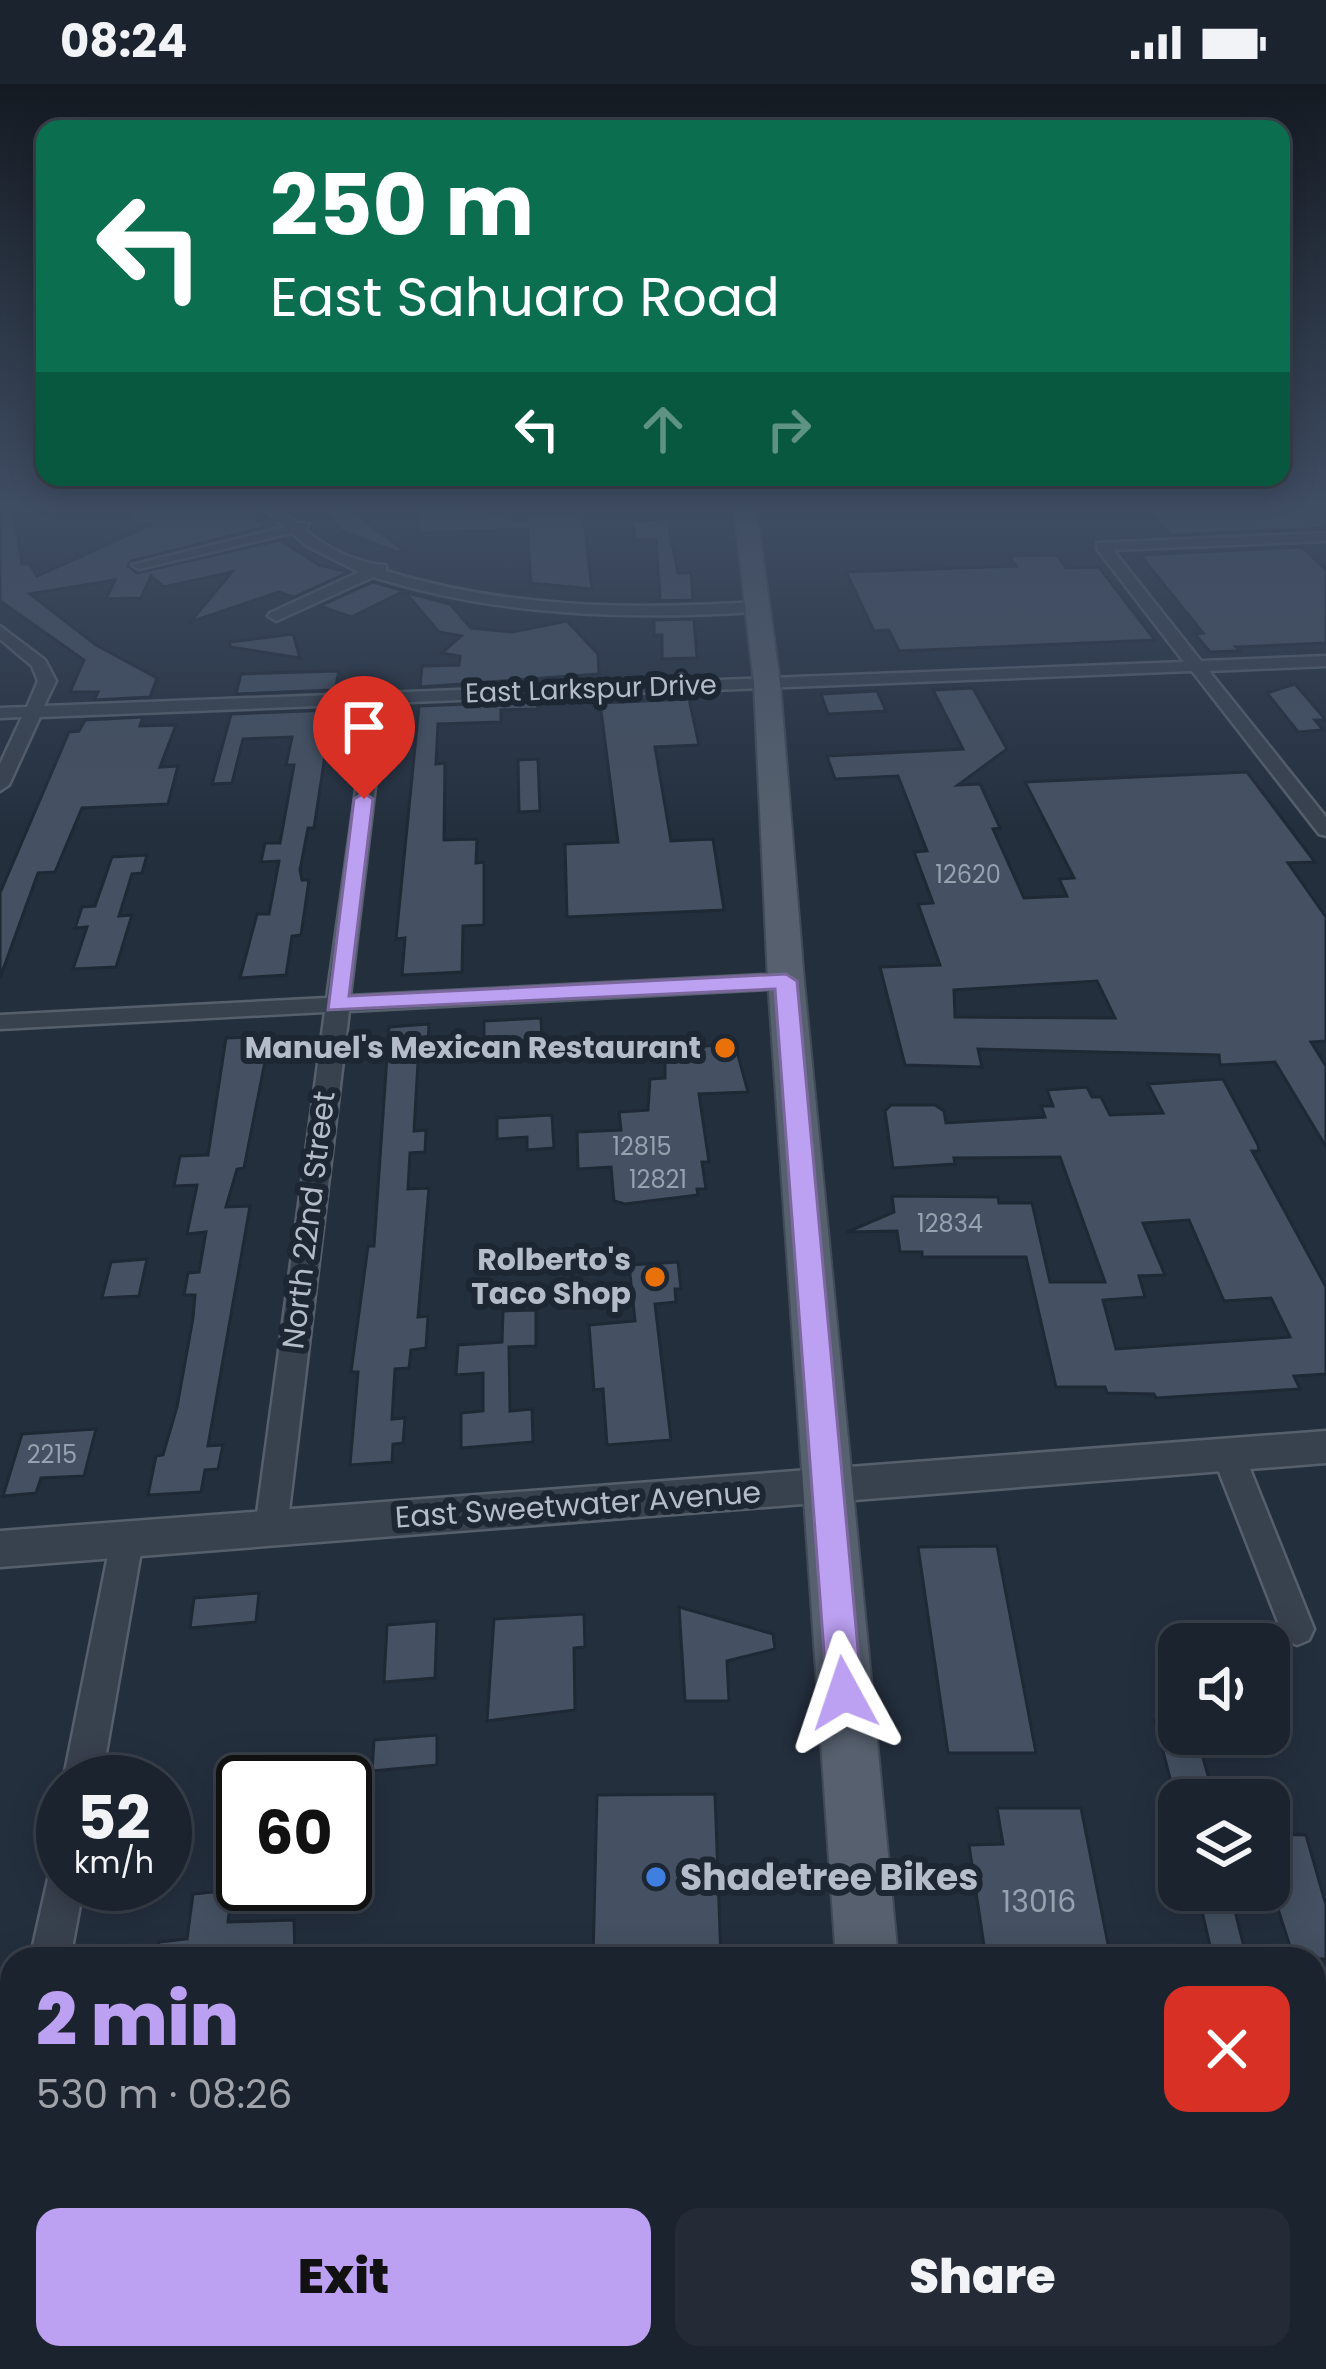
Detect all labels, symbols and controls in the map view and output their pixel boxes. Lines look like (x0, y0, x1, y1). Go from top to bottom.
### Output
text: 08:24 (60, 10, 187, 73)
text: 250 m (270, 147, 534, 264)
icon: left (72, 168, 228, 324)
text: East Sahuaro Road (270, 259, 780, 335)
icon: left (504, 396, 570, 462)
icon: ahead (630, 396, 696, 462)
icon: right (756, 396, 822, 462)
street label: East Larkspur Drive (465, 666, 717, 711)
pin (313, 676, 415, 799)
icon: arrive (331, 694, 397, 760)
house number: 12620 (935, 858, 1001, 891)
place label: Manuel's Mexican Restaurant (245, 1026, 701, 1069)
marker: Manuel's Mexican Restaurant (712, 1035, 738, 1061)
street label: North 22nd Street (271, 1089, 346, 1351)
house number: 12815 (612, 1130, 672, 1163)
house number: 12821 (629, 1163, 687, 1196)
house number: 12834 (917, 1207, 983, 1240)
place label: Rolberto's Taco Shop (471, 1238, 631, 1315)
marker: Rolberto's Taco Shop (642, 1264, 668, 1290)
house number: 2215 (27, 1438, 77, 1471)
street label: East Sweetwater Avenue (393, 1470, 762, 1539)
map controls (1158, 1623, 1290, 1911)
button: sound (1158, 1623, 1290, 1755)
position arrow (781, 1630, 907, 1756)
speed limit sign: 60 (216, 1755, 372, 1911)
text: 52 (77, 1776, 151, 1860)
button: layers (1158, 1779, 1290, 1911)
text: km/h (74, 1841, 154, 1884)
place label: Shadetree Bikes (680, 1852, 978, 1903)
marker: Shadetree Bikes (643, 1864, 669, 1890)
house number: 13016 (1002, 1880, 1076, 1923)
text: 2 min (36, 1969, 239, 2070)
button: close (1164, 1986, 1290, 2112)
text: 530 m · 08:26 (36, 2067, 292, 2122)
button: Exit (36, 2208, 651, 2346)
button: Share (675, 2208, 1290, 2346)

